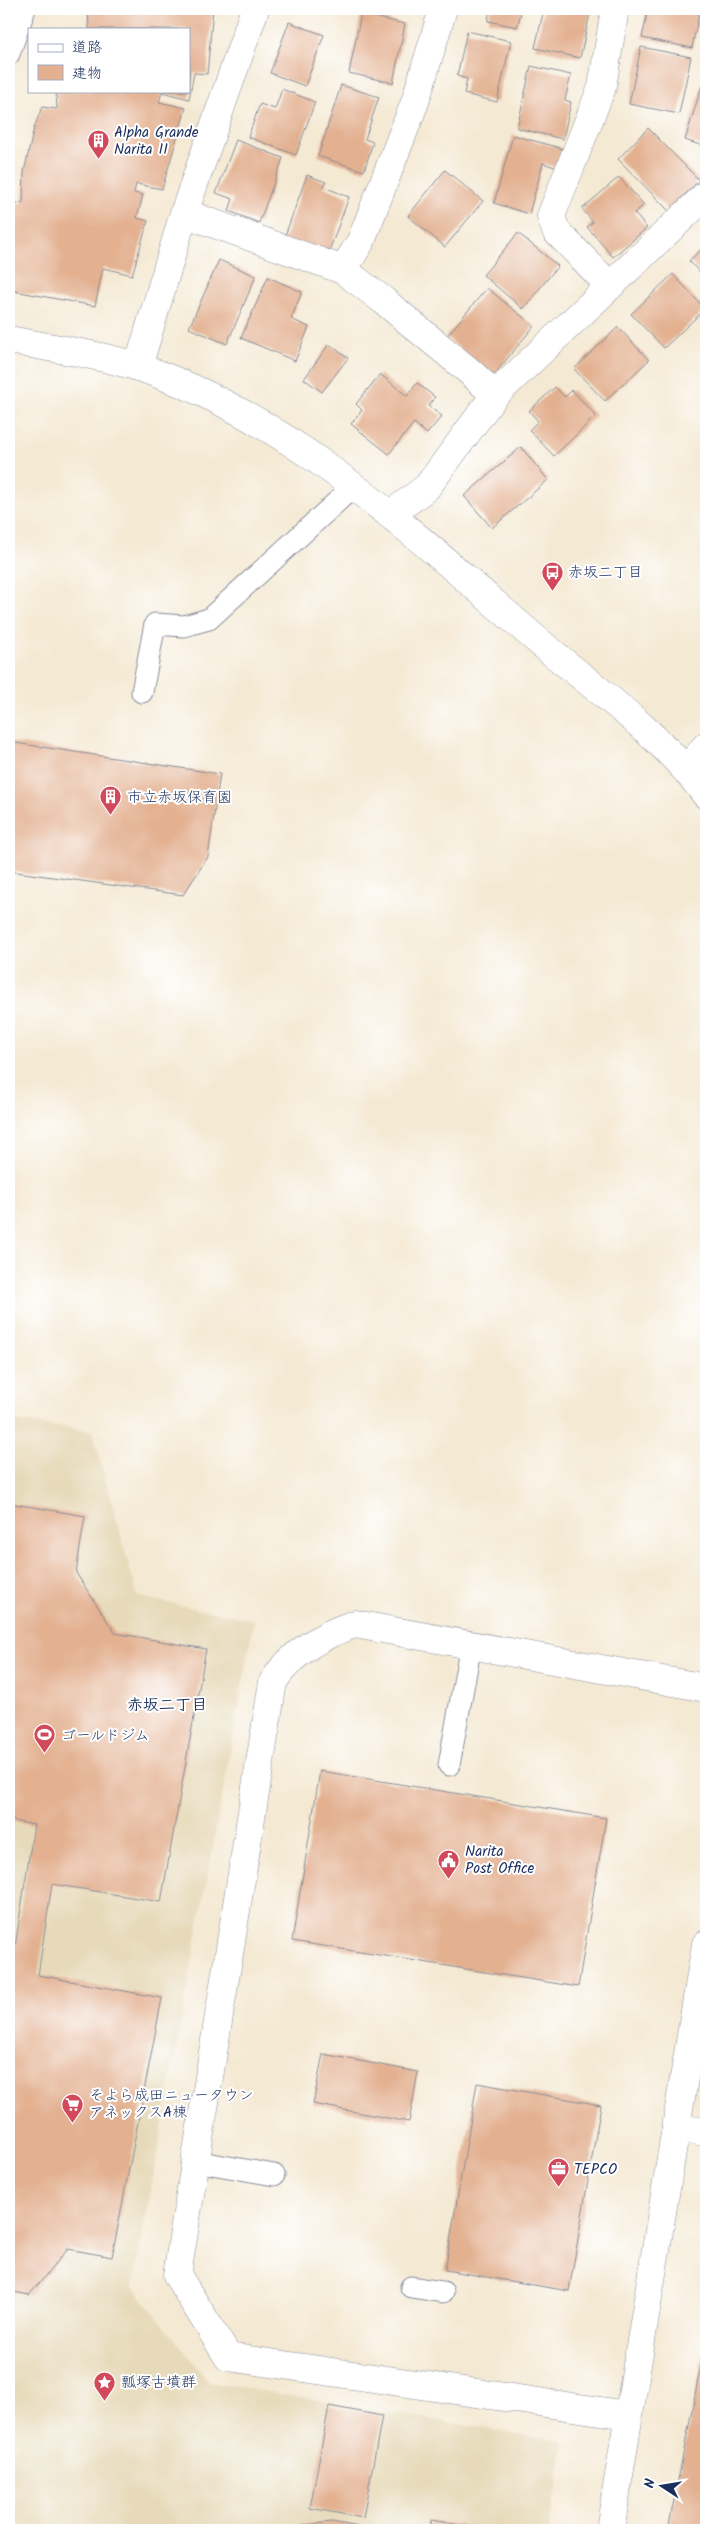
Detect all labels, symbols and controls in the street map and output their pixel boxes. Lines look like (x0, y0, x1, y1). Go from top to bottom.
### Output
legend (28, 28, 190, 92)
text: 道路 (72, 36, 102, 60)
text: 建物 (72, 62, 102, 86)
place label: Alpha Grande Narita II (114, 121, 199, 162)
building icon: Alpha Grande Narita II (86, 129, 110, 160)
bus stop icon: 赤坂二丁目 (540, 560, 564, 591)
place label: 赤坂二丁目 (568, 561, 643, 585)
building icon: 市立赤坂保育園 (99, 785, 123, 816)
place label: 市立赤坂保育園 (127, 786, 232, 810)
district label: 赤坂二丁目 (127, 1693, 207, 1718)
sports icon: ゴールドジム (33, 1723, 57, 1754)
place label: ゴールドジム (61, 1724, 150, 1748)
place label: Narita Post Office (465, 1840, 535, 1881)
public building icon: Narita Post Office (437, 1848, 461, 1879)
place label: そよら成田ニュータウン アネックスA棟 (89, 2084, 254, 2125)
supermarket icon: そよら成田ニュータウン アネックスA棟 (61, 2092, 85, 2123)
office icon: TEPCO (546, 2157, 570, 2188)
place label: TEPCO (574, 2158, 617, 2182)
place icon: 瓢塚古墳群 (93, 2370, 117, 2401)
place label: 瓢塚古墳群 (121, 2371, 196, 2395)
north arrow (638, 2462, 688, 2512)
text: N (639, 2477, 662, 2490)

